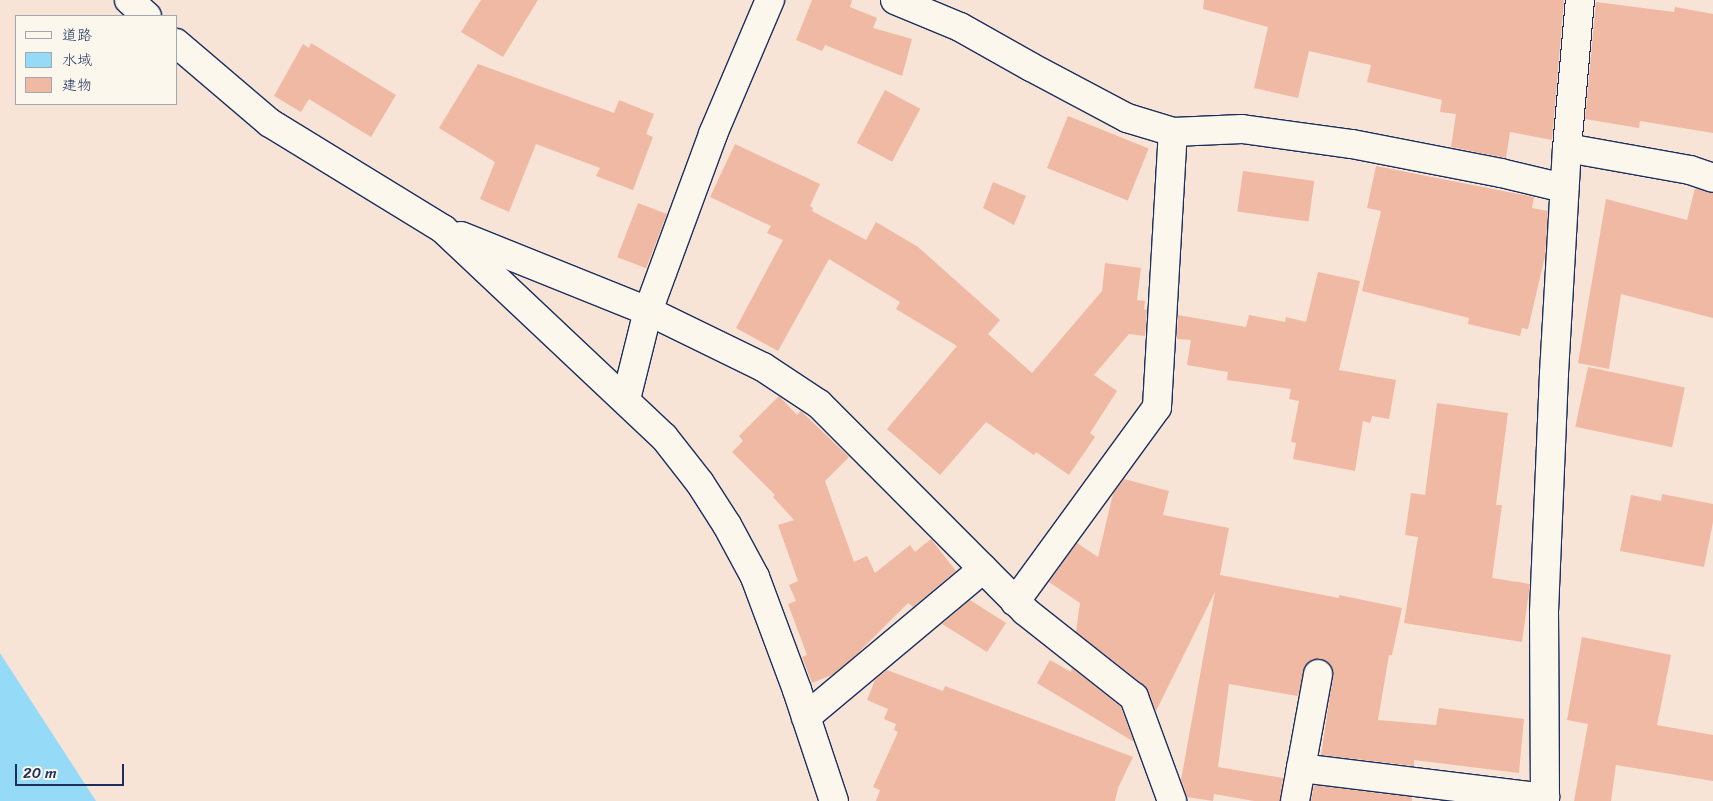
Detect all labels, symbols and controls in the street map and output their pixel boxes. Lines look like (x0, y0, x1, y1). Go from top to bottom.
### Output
legend (15, 15, 178, 105)
text: 道路 (62, 22, 92, 48)
text: 水域 (62, 47, 92, 73)
text: 建物 (62, 72, 92, 98)
scale bar (18, 754, 126, 786)
text: 20 m (23, 760, 57, 786)

